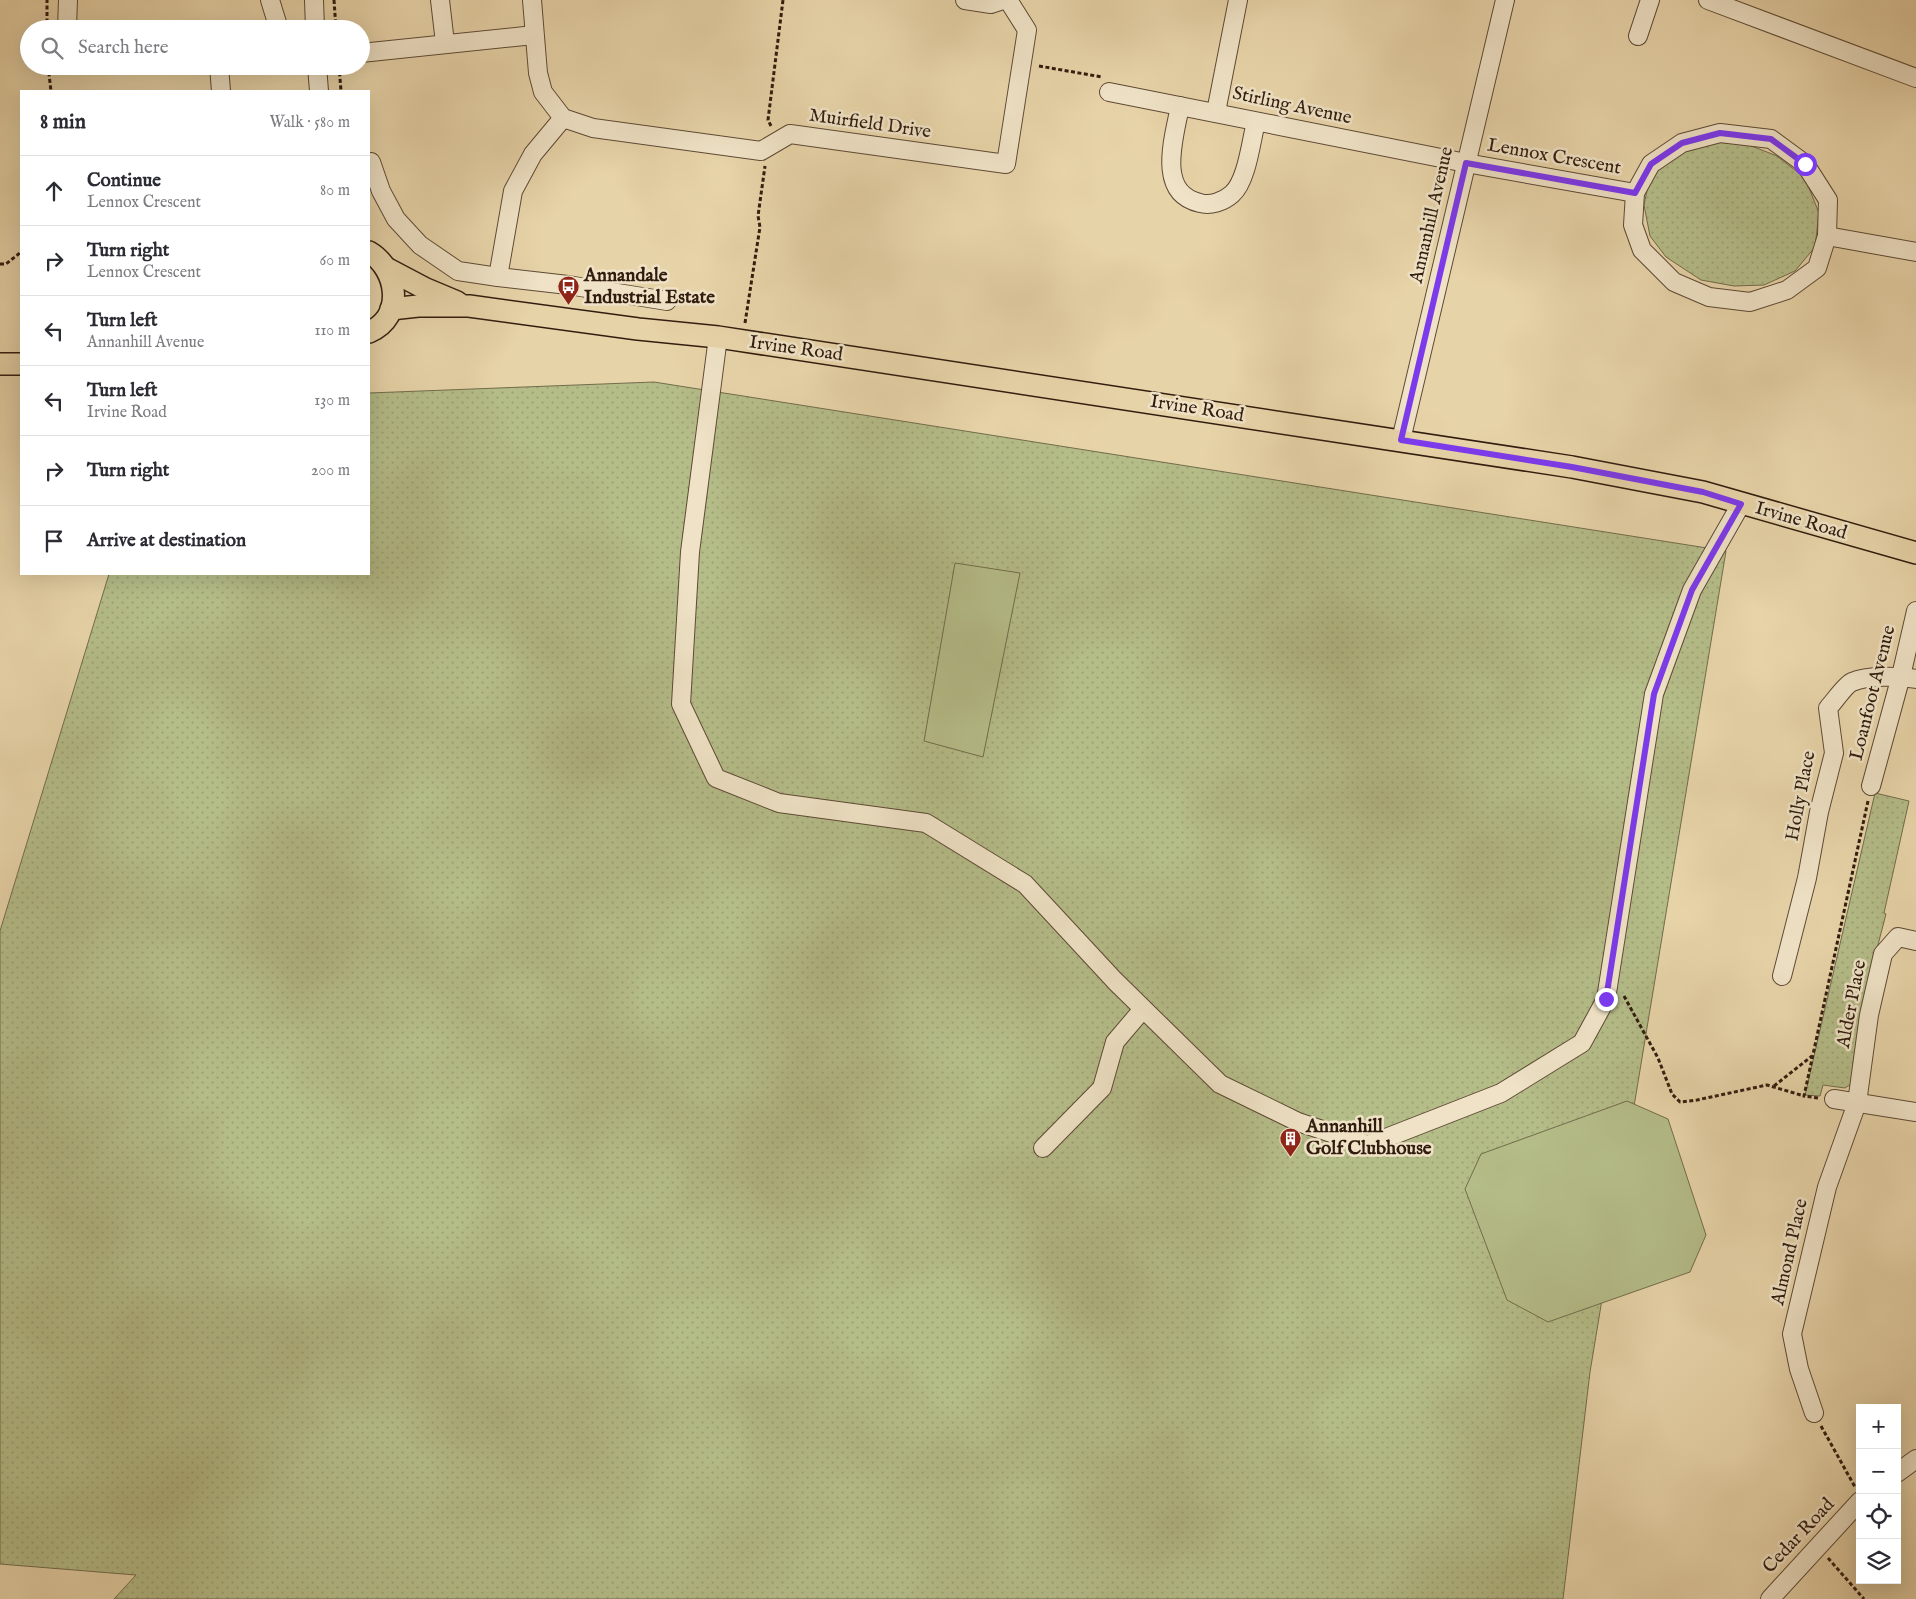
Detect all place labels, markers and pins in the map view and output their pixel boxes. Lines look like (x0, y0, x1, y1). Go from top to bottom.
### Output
place label: Annandale Industrial Estate (583, 264, 715, 310)
bus stop icon: Annandale Industrial Estate (556, 275, 580, 306)
place label: Annanhill Golf Clubhouse (1305, 1115, 1432, 1161)
building icon: Annanhill Golf Clubhouse (1278, 1126, 1302, 1157)

